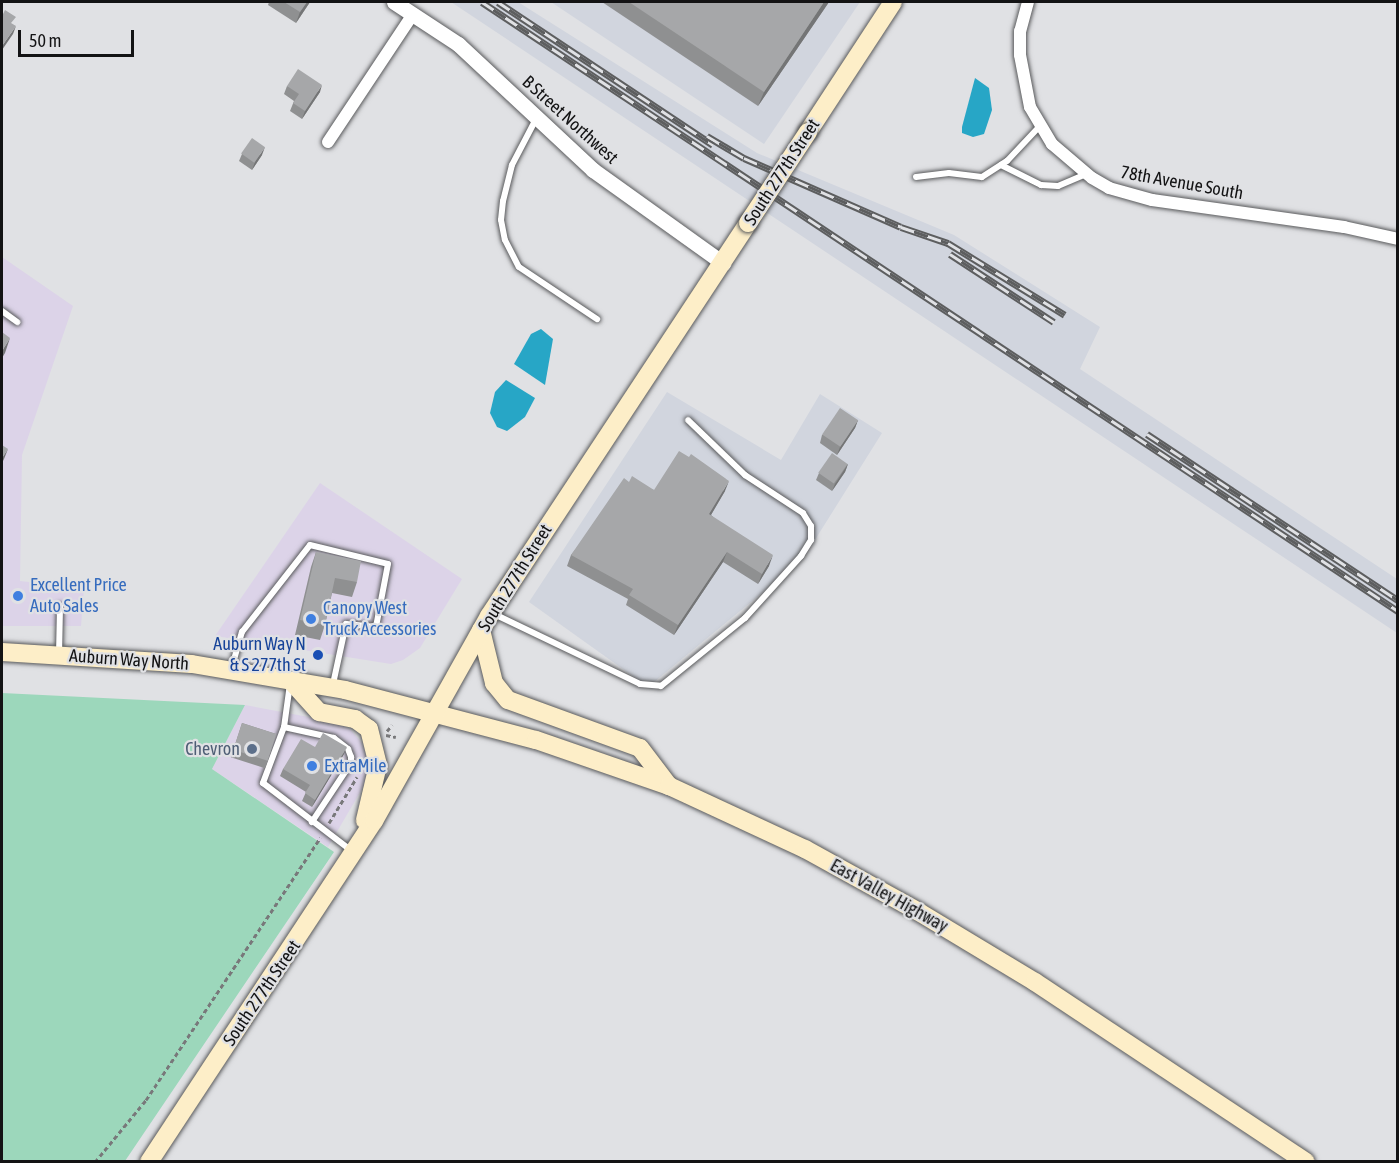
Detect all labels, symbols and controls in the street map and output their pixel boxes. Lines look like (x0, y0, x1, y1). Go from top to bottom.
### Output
scale bar (21, 18, 136, 56)
text: 50 m (29, 30, 61, 51)
street label: B Street Northwest (518, 71, 622, 169)
street label: South 277th Street (740, 115, 824, 229)
street label: 78th Avenue South (1119, 162, 1245, 204)
street label: South 277th Street (473, 520, 557, 636)
place label: Excellent Price Auto Sales (30, 575, 127, 618)
marker: Excellent Price Auto Sales (11, 589, 25, 603)
place label: Canopy West Truck Accessories (323, 598, 436, 640)
marker: Canopy West Truck Accessories (304, 612, 318, 626)
place label: Auburn Way N & S 277th St (213, 634, 306, 676)
street label: Auburn Way North (68, 645, 190, 675)
marker: Auburn Way N & S 277th St (311, 648, 325, 662)
place label: Chevron (185, 738, 240, 760)
marker: Chevron (245, 742, 259, 756)
place label: ExtraMile (324, 755, 386, 777)
marker: ExtraMile (305, 759, 319, 773)
street label: East Valley Highway (826, 855, 952, 937)
street label: South 277th Street (219, 936, 305, 1050)

